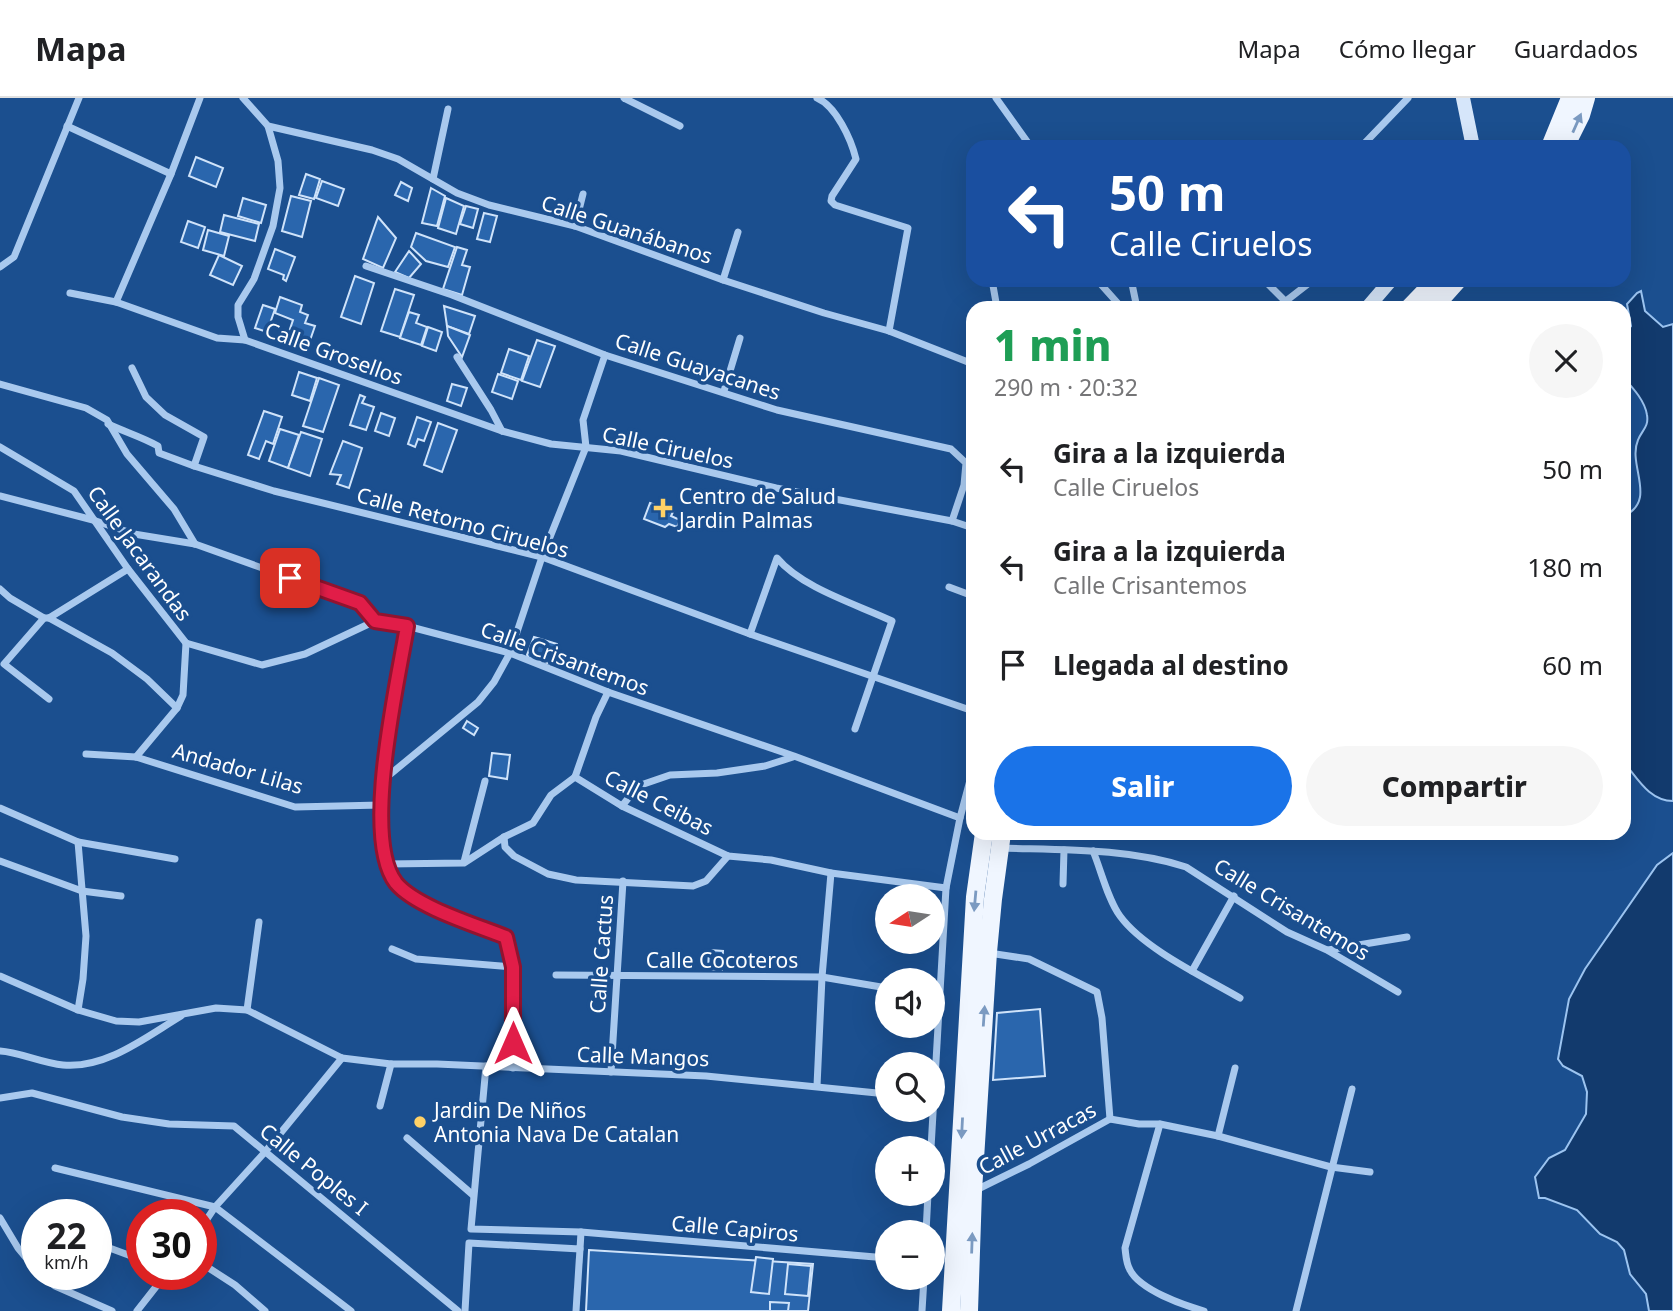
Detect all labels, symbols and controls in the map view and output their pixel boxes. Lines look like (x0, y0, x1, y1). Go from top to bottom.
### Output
text: Mapa (35, 26, 127, 71)
text: Mapa (1237, 32, 1301, 65)
text: Cómo llegar (1339, 32, 1476, 65)
text: Guardados (1514, 32, 1638, 65)
one-way arrow (1571, 113, 1583, 133)
text: 50 m (1109, 159, 1226, 225)
icon: left (994, 168, 1085, 259)
street label: Calle Guanábanos (538, 188, 716, 270)
text: Calle Ciruelos (1109, 222, 1313, 265)
street label: Calle Grosellos (261, 315, 407, 391)
text: 1 min (994, 316, 1111, 373)
button: close (1529, 324, 1603, 398)
street label: Calle Guayacanes (612, 326, 784, 406)
text: 290 m · 20:32 (994, 371, 1138, 403)
street label: Calle Ciruelos (600, 419, 736, 475)
text: Gira a la izquierda (1053, 435, 1286, 471)
icon: left (994, 450, 1032, 488)
text: 50 m (1542, 451, 1603, 487)
text: Calle Ciruelos (1053, 471, 1199, 503)
street label: Calle Jacarandas (82, 480, 198, 626)
street label: Calle Retorno Ciruelos (354, 480, 572, 564)
place label: Centro de Salud Jardin Palmas (677, 482, 836, 534)
marker: Centro de Salud Jardin Palmas (653, 498, 673, 518)
text: Gira a la izquierda (1053, 533, 1286, 569)
pin (260, 548, 320, 608)
icon: left (994, 548, 1032, 586)
text: 180 m (1527, 549, 1603, 585)
icon: arrive (271, 559, 309, 597)
text: Calle Crisantemos (1053, 569, 1247, 601)
street label: Calle Crisantemos (477, 615, 653, 701)
icon: arrive (994, 646, 1032, 684)
text: Llegada al destino (1053, 647, 1289, 683)
text: 60 m (1542, 647, 1603, 683)
street label: Andador Lilas (169, 736, 307, 800)
button: Salir (994, 746, 1292, 826)
button: Compartir (1306, 746, 1603, 826)
street label: Calle Ceibas (600, 763, 718, 841)
street label: Calle Crisantemos (1209, 851, 1375, 967)
north arrow (875, 884, 945, 954)
map controls (875, 884, 945, 1290)
one-way arrow (969, 890, 980, 912)
street label: Calle Cactus (583, 894, 619, 1014)
street label: Calle Cocoteros (646, 946, 798, 974)
button: sound (875, 968, 945, 1038)
one-way arrow (979, 1004, 990, 1026)
position arrow (476, 1006, 550, 1080)
street label: Calle Mangos (576, 1040, 710, 1072)
button: search (875, 1052, 945, 1122)
street label: Calle Urracas (973, 1095, 1101, 1181)
place label: Jardin De Niños Antonia Nava De Catalan (432, 1096, 679, 1148)
marker: Jardin De Niños Antonia Nava De Catalan (412, 1114, 428, 1130)
street label: Calle Poples I (254, 1117, 374, 1221)
one-way arrow (956, 1117, 967, 1139)
button: + (875, 1136, 945, 1206)
speed limit sign: 30 (126, 1199, 217, 1290)
street label: Calle Capiros (670, 1208, 800, 1248)
text: 22 (46, 1212, 87, 1259)
button: − (875, 1220, 945, 1290)
one-way arrow (966, 1232, 977, 1254)
text: km/h (44, 1250, 89, 1274)

